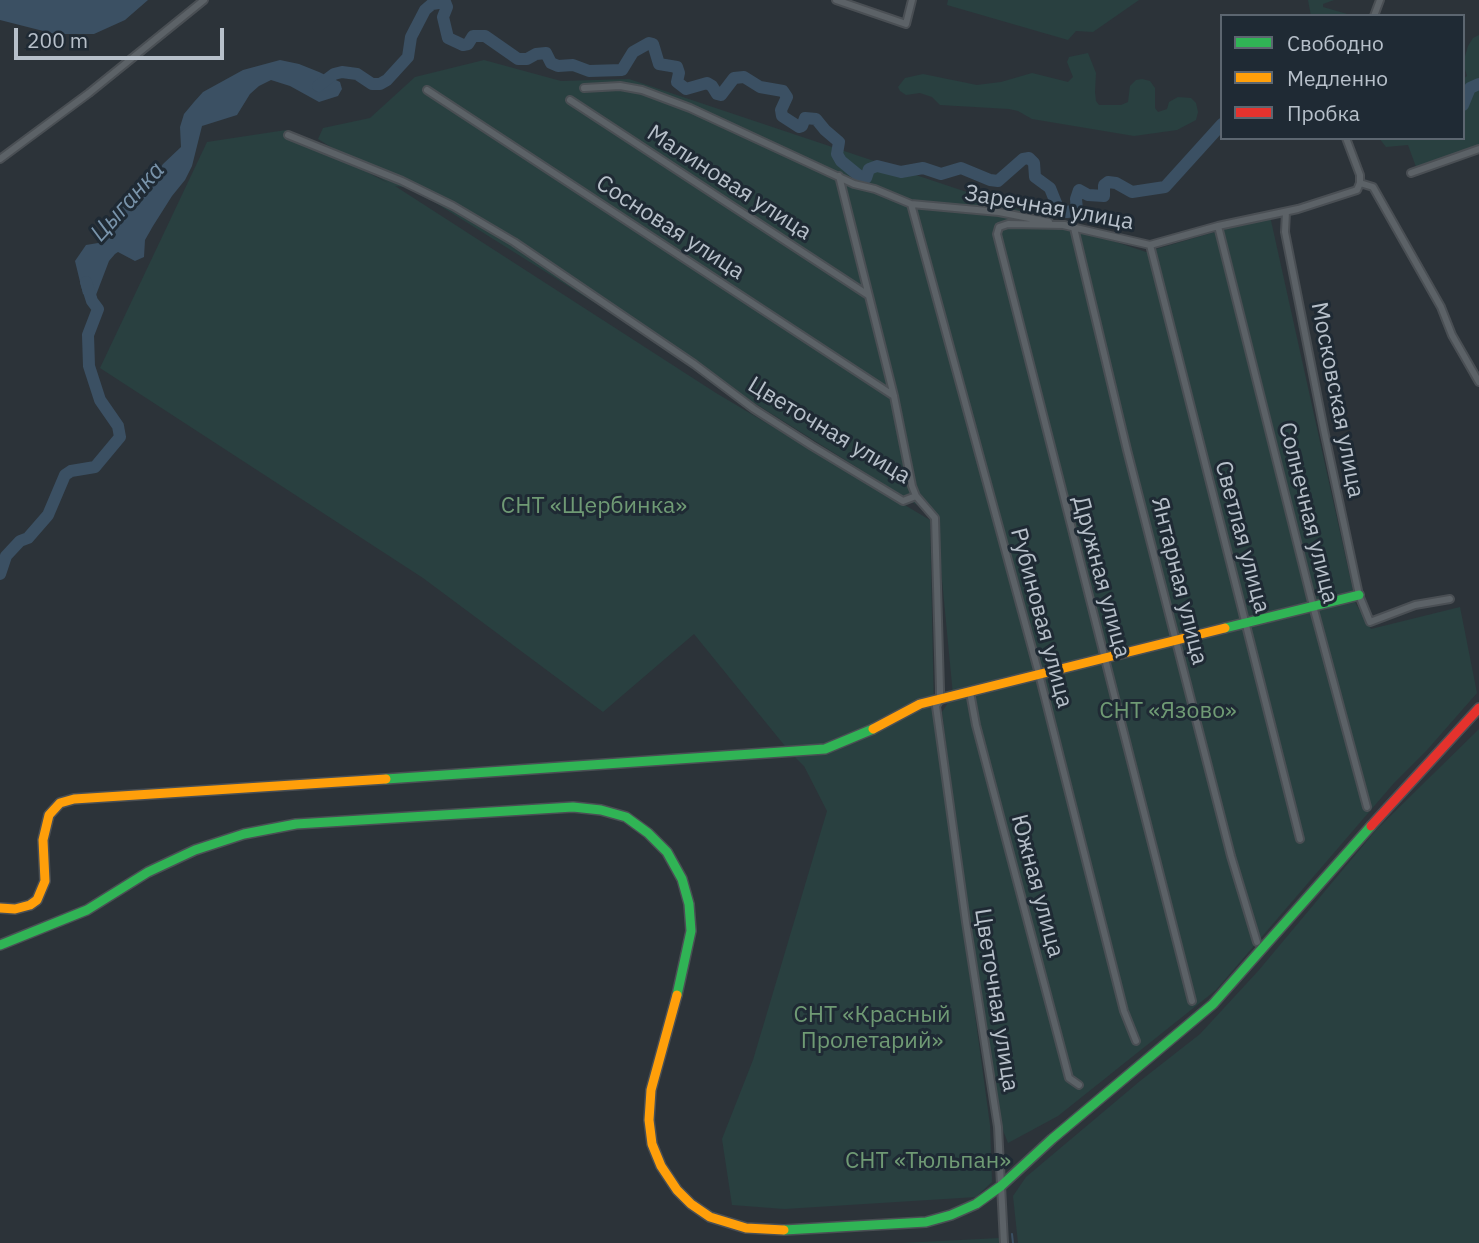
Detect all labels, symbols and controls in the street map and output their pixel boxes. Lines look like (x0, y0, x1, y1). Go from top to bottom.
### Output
scale bar (18, 14, 228, 58)
legend (1220, 14, 1465, 140)
text: 200 m (27, 26, 88, 54)
text: Свободно (1287, 29, 1384, 57)
text: Медленно (1287, 64, 1388, 92)
text: Пробка (1287, 99, 1360, 127)
street label: Малиновая улица (642, 120, 816, 246)
water label: Цыганка (85, 156, 171, 248)
street label: Сосновая улица (591, 170, 749, 286)
street label: Заречная улица (962, 180, 1136, 236)
street label: Московская улица (1304, 300, 1370, 500)
street label: Цветочная улица (743, 372, 915, 490)
street label: Солнечная улица (1272, 420, 1344, 606)
street label: Светлая улица (1208, 458, 1276, 616)
park label: СНТ «Щербинка» (501, 492, 687, 520)
street label: Дружная улица (1066, 493, 1136, 661)
street label: Янтарная улица (1145, 494, 1213, 668)
street label: Рубиновая улица (1004, 525, 1078, 711)
park label: СНТ «Язово» (1099, 697, 1237, 725)
street label: Южная улица (1005, 812, 1069, 960)
street label: Цветочная улица (968, 906, 1024, 1094)
park label: СНТ «Красный Пролетарий» (793, 1001, 951, 1055)
park label: СНТ «Тюльпан» (845, 1147, 1011, 1175)

